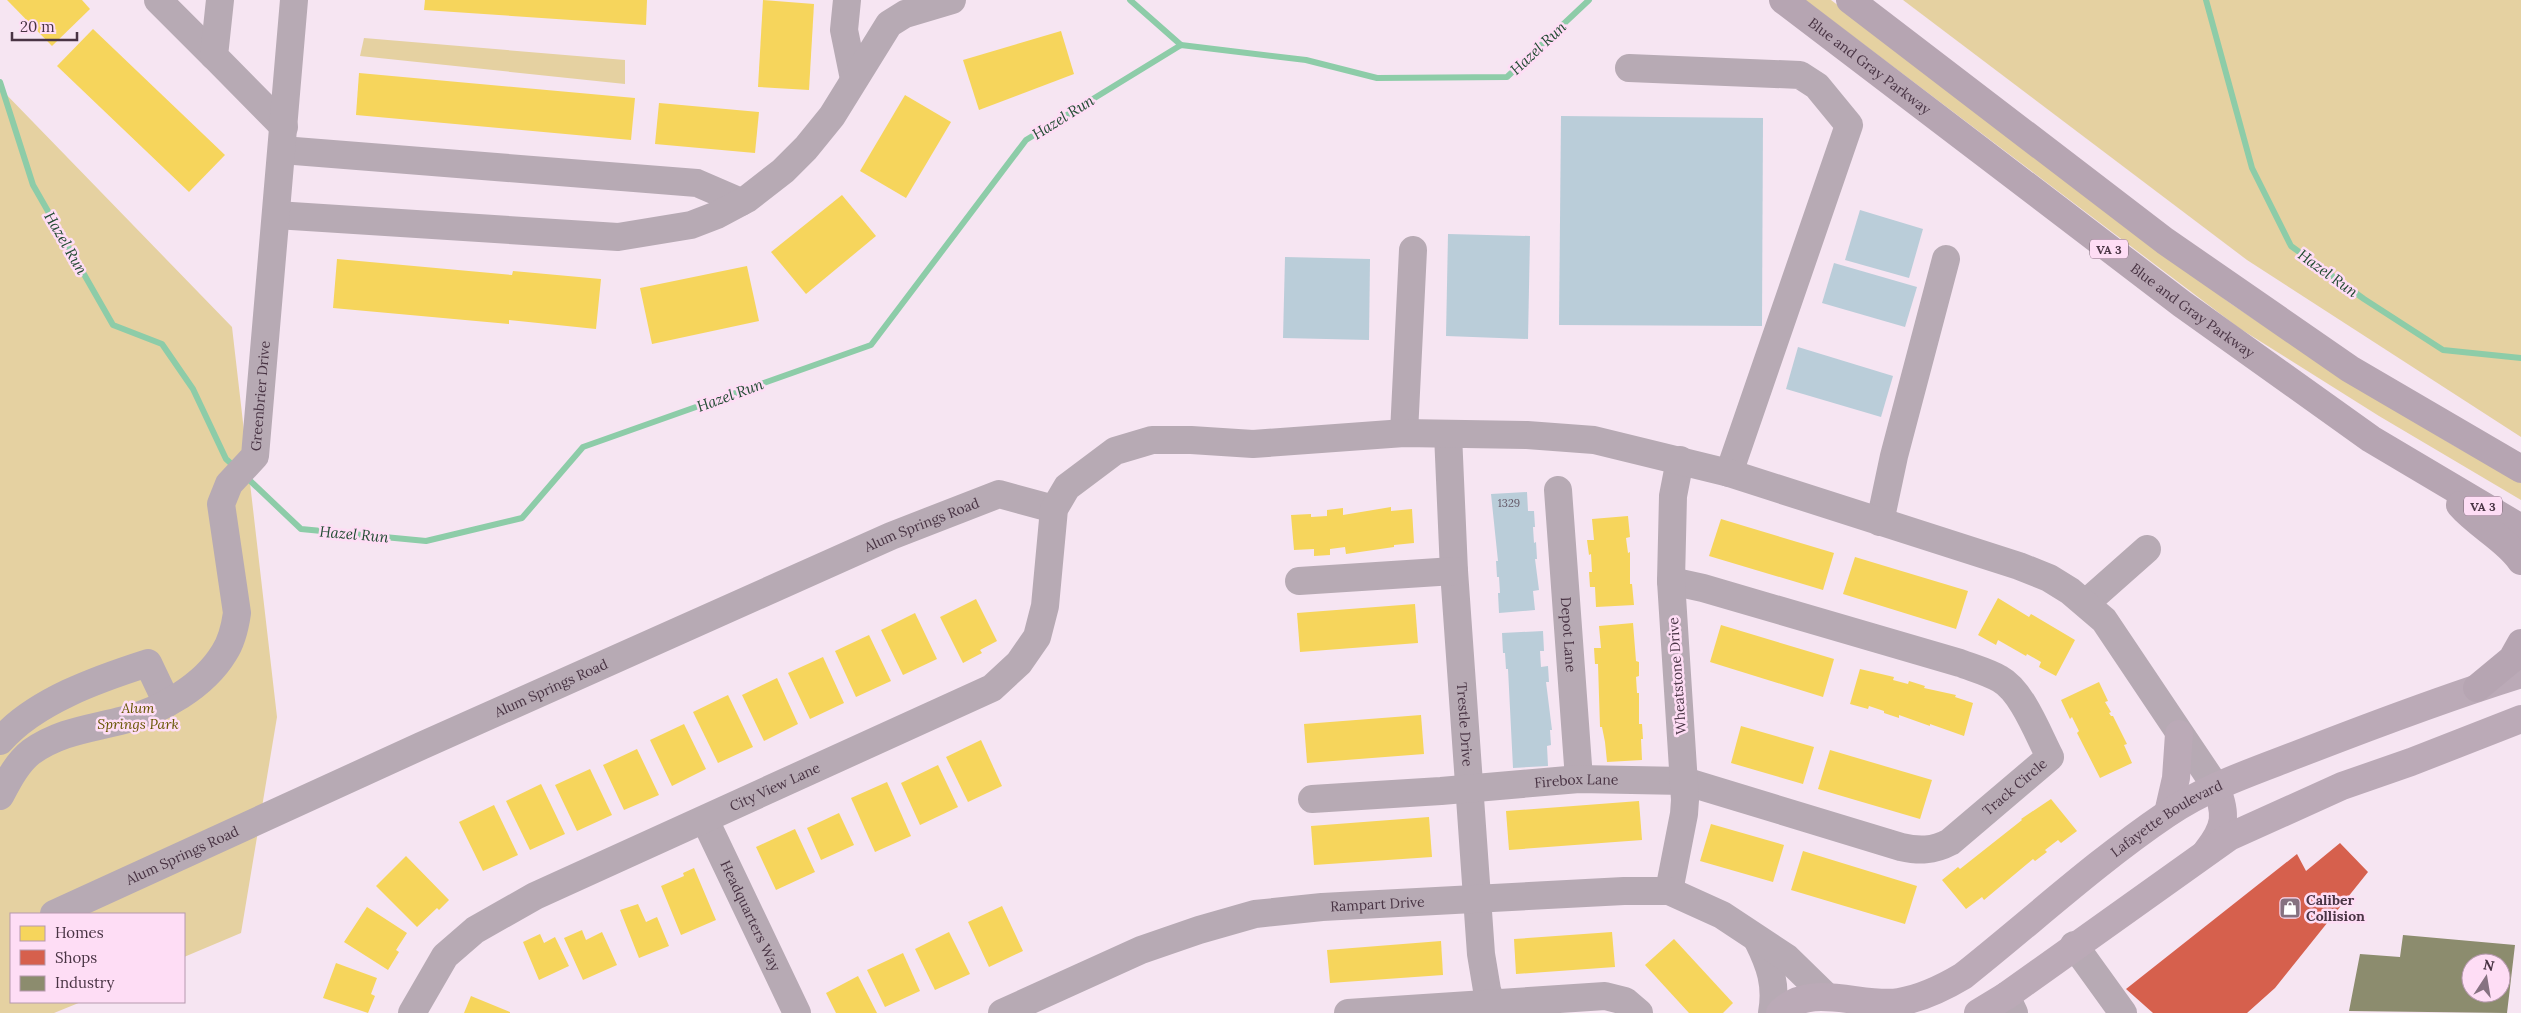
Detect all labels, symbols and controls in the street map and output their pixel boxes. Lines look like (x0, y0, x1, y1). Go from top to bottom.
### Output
scale bar (12, 10, 78, 42)
street label: Blue and Gray Parkway (1805, 14, 1935, 119)
text: 20 m (20, 17, 55, 36)
water label: Hazel Run (1506, 17, 1570, 79)
water label: Hazel Run (1028, 90, 1098, 143)
water label: Hazel Run (40, 208, 92, 279)
road number: VA 3 (2090, 240, 2128, 258)
water label: Hazel Run (2294, 245, 2362, 302)
street label: Blue and Gray Parkway (2127, 259, 2259, 362)
street label: Greenbrier Drive (246, 340, 274, 452)
water label: Hazel Run (694, 374, 767, 416)
street label: Alum Springs Road (860, 494, 982, 556)
house number: 1329 (1498, 496, 1520, 510)
road number: VA 3 (2464, 496, 2502, 516)
water label: Hazel Run (319, 522, 390, 547)
street label: Depot Lane (1557, 596, 1580, 673)
street label: Wheatstone Drive (1664, 616, 1690, 735)
street label: Alum Springs Road (491, 655, 610, 721)
street label: Trestle Drive (1453, 682, 1477, 768)
park label: Alum Springs Park (97, 699, 179, 733)
street label: Track Circle (1979, 754, 2051, 819)
street label: City View Lane (727, 758, 823, 815)
street label: Firebox Lane (1534, 770, 1619, 792)
street label: Lafayette Boulevard (2107, 776, 2225, 861)
street label: Alum Springs Road (122, 822, 242, 889)
street label: Headquarters Way (717, 857, 785, 975)
place label: Caliber Collision (2306, 891, 2365, 925)
street label: Rampart Drive (1330, 893, 1425, 916)
shop icon: Caliber Collision (2278, 896, 2302, 920)
legend (10, 913, 185, 1003)
text: Homes (55, 923, 104, 942)
text: Shops (55, 948, 97, 967)
north arrow (2461, 953, 2511, 1003)
text: N (2482, 955, 2496, 975)
text: Industry (55, 973, 114, 992)

